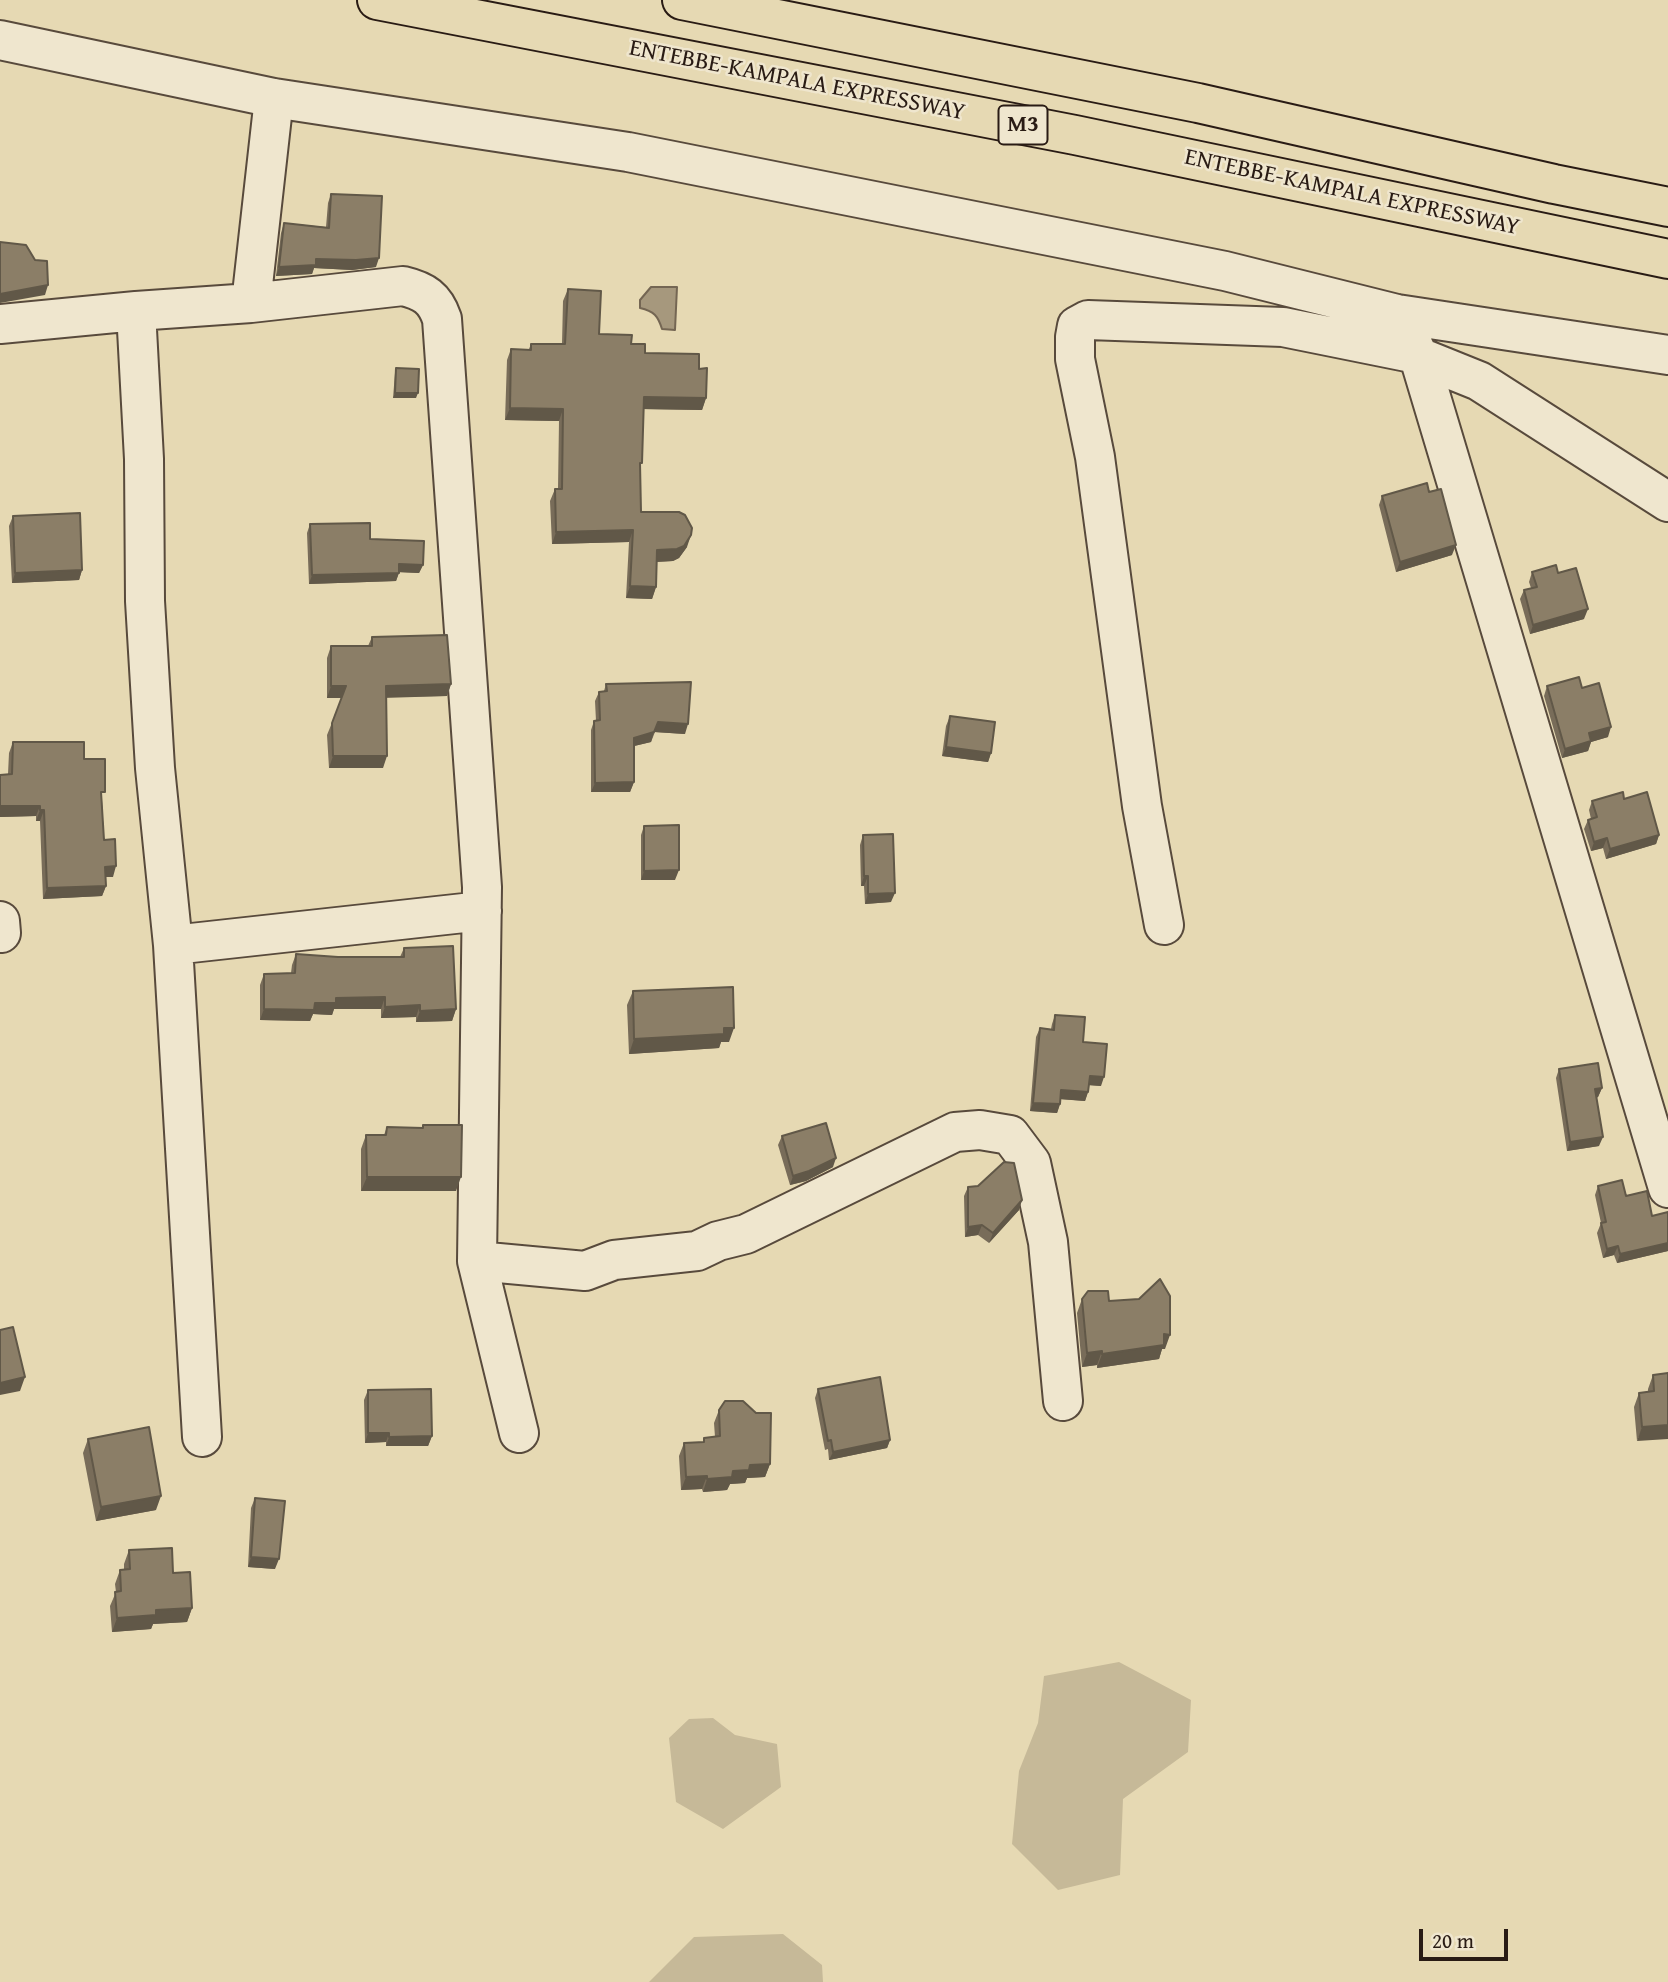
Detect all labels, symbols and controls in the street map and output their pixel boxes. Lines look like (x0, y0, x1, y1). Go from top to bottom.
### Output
street label: ENTEBBE-KAMPALA EXPRESSWAY (627, 34, 967, 128)
road number: M3 (998, 106, 1048, 144)
street label: ENTEBBE-KAMPALA EXPRESSWAY (1182, 143, 1522, 243)
scale bar (1423, 1916, 1512, 1960)
text: 20 m (1432, 1925, 1474, 1956)

